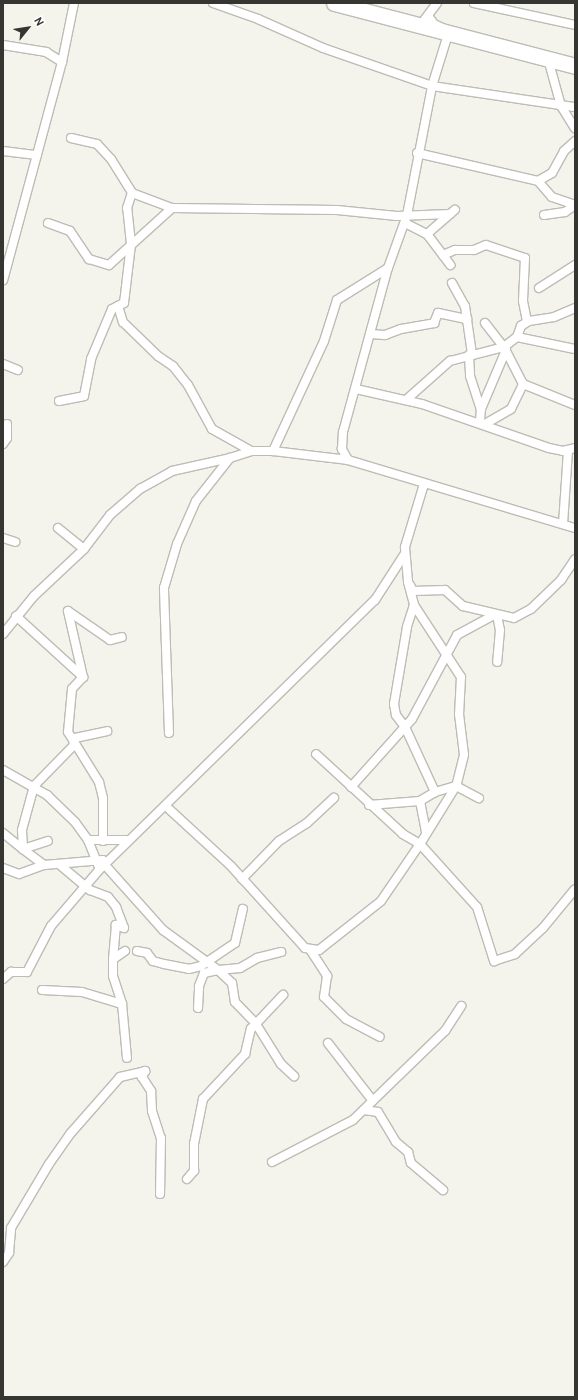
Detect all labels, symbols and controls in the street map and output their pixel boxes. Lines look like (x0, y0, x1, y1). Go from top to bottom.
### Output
north arrow (8, 8, 48, 48)
text: N (30, 15, 46, 29)

